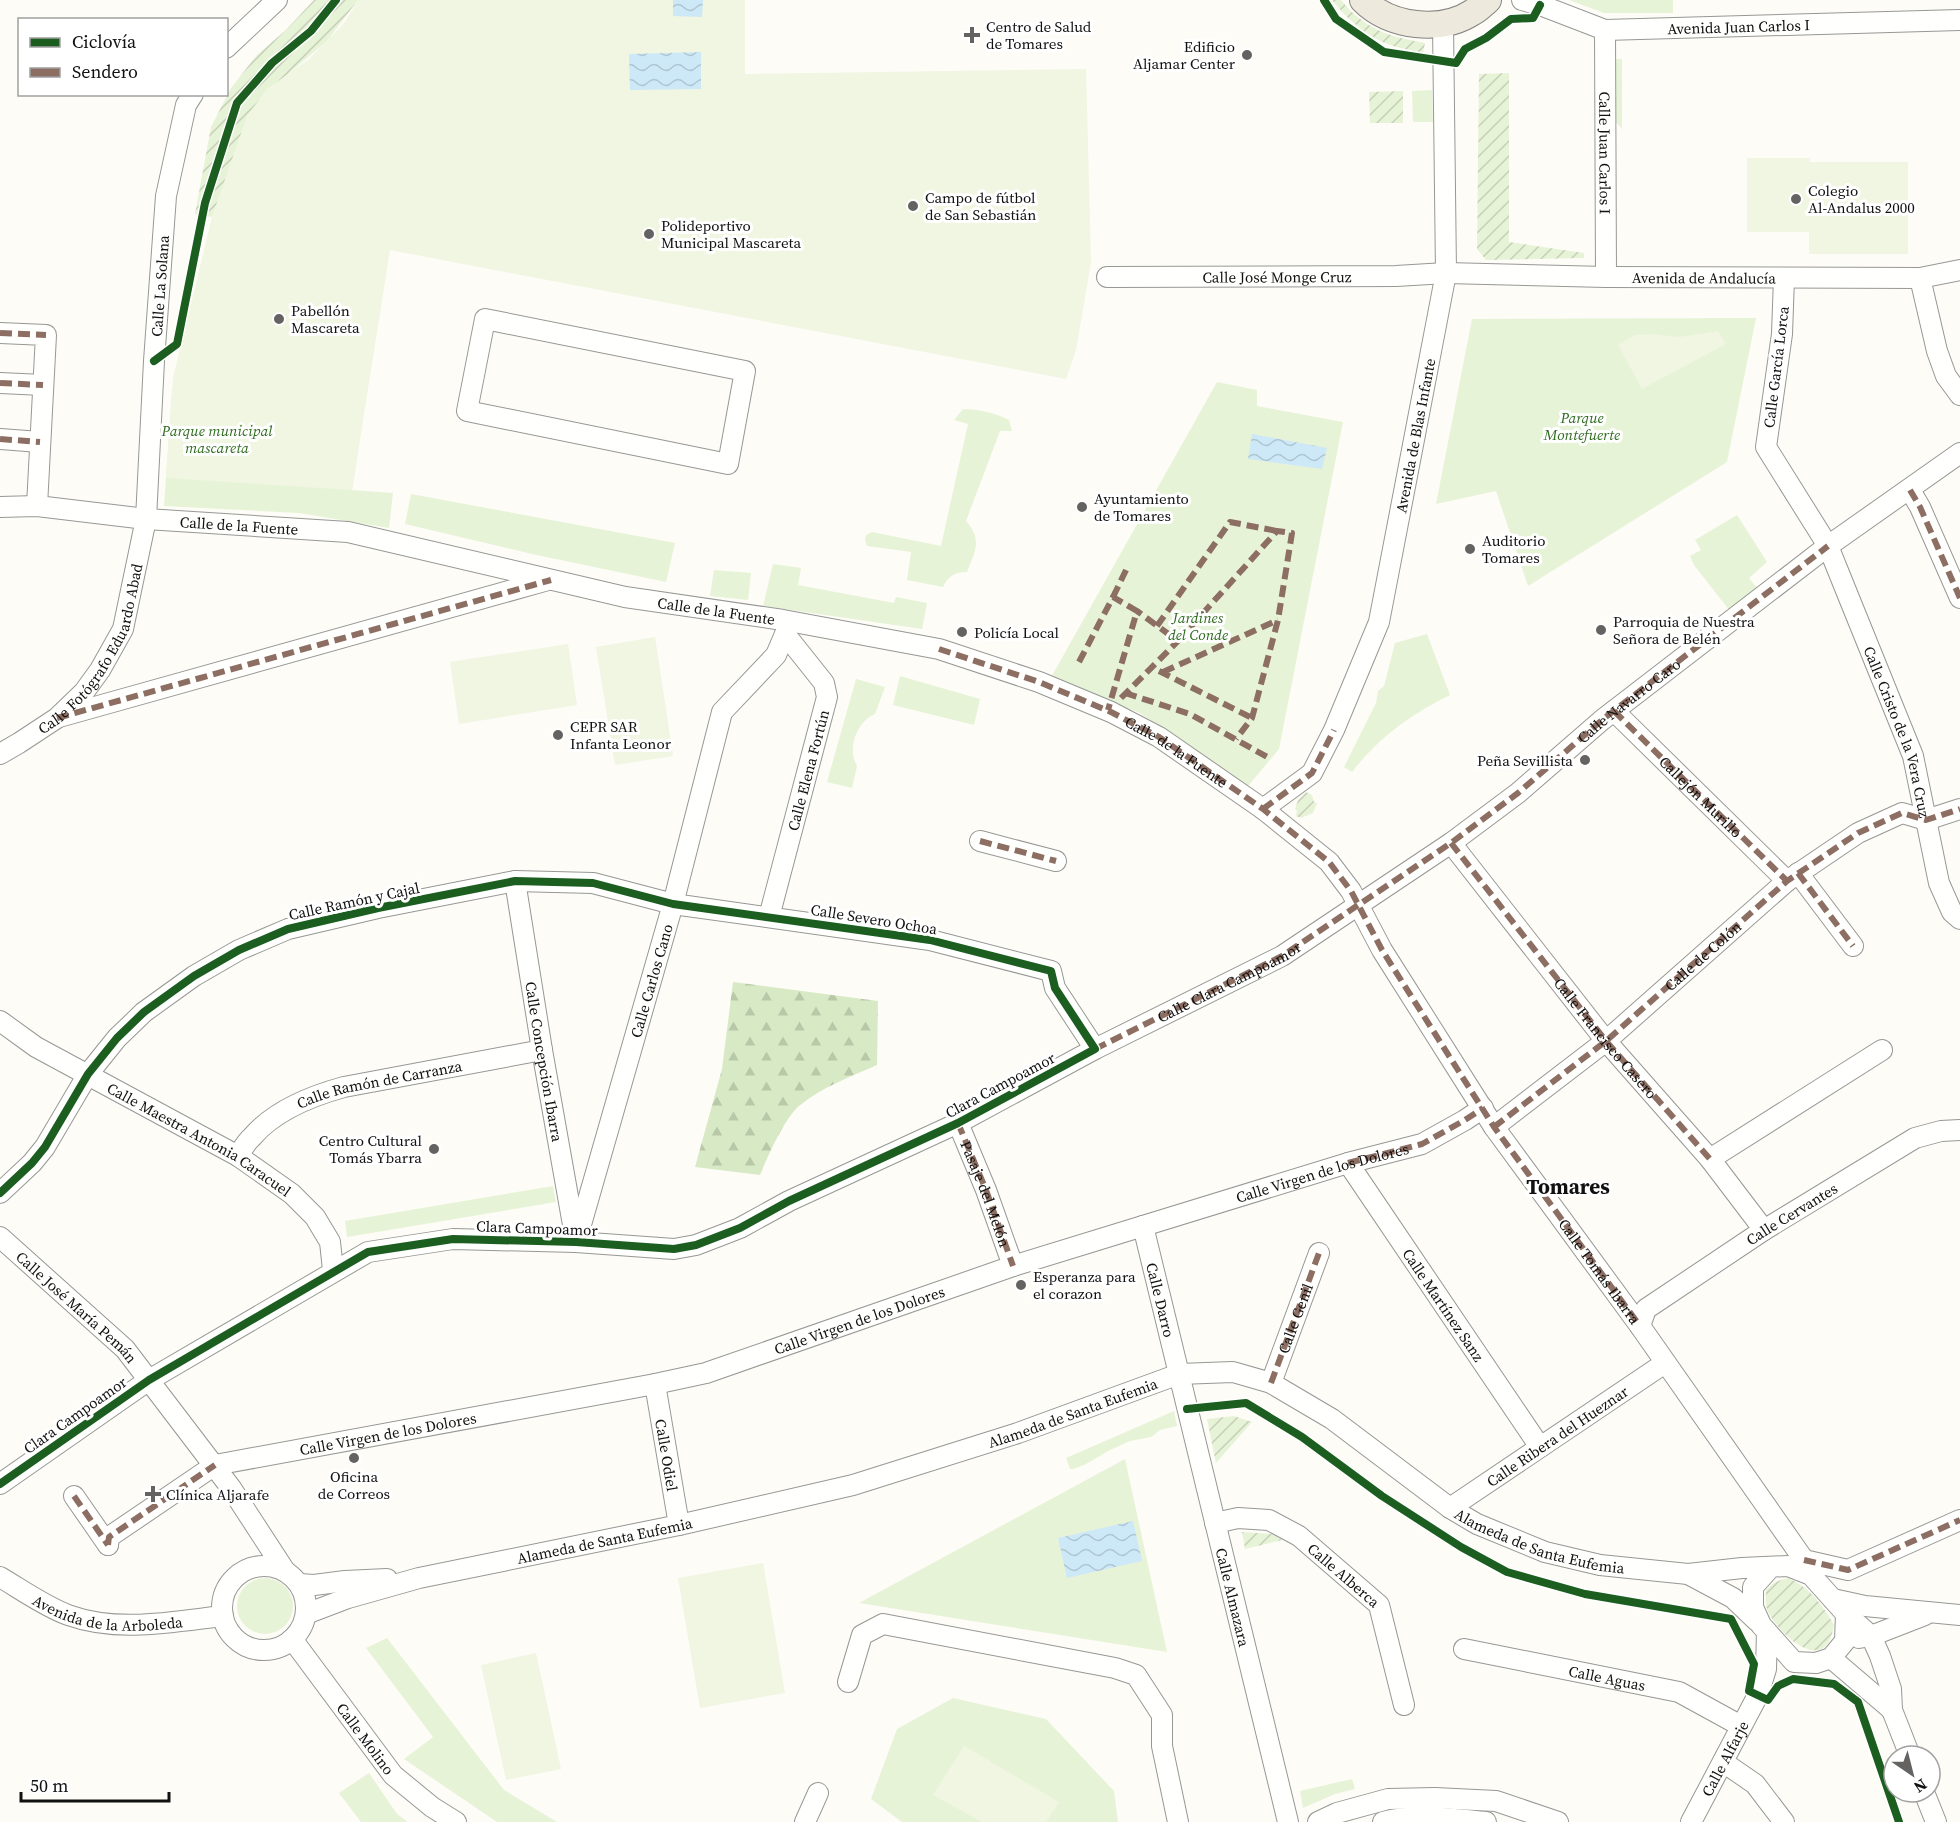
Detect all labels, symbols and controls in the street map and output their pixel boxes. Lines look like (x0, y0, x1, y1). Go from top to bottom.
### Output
street label: Avenida Juan Carlos I (1667, 14, 1810, 39)
place label: Centro de Salud de Tomares (986, 16, 1092, 54)
legend (18, 18, 228, 96)
marker: Centro de Salud de Tomares (963, 26, 981, 44)
text: Ciclovía (72, 29, 137, 54)
place label: Edificio Aljamar Center (1133, 36, 1236, 74)
marker: Edificio Aljamar Center (1240, 48, 1254, 62)
text: Sendero (72, 59, 138, 84)
street label: Calle Juan Carlos I (1595, 92, 1616, 214)
place label: Colegio Al-Andalus 2000 (1808, 180, 1915, 218)
place label: Campo de fútbol de San Sebastián (925, 187, 1036, 225)
marker: Colegio Al-Andalus 2000 (1789, 192, 1803, 206)
marker: Campo de fútbol de San Sebastián (906, 199, 920, 213)
place label: Polideportivo Municipal Mascareta (661, 215, 801, 253)
marker: Polideportivo Municipal Mascareta (642, 227, 656, 241)
street label: Calle La Solana (145, 234, 174, 337)
street label: Calle José Monge Cruz (1202, 266, 1352, 287)
street label: Avenida de Andalucía (1632, 267, 1776, 288)
place label: Pabellón Mascareta (291, 300, 360, 338)
street label: Calle García Lorca (1758, 305, 1794, 429)
marker: Pabellón Mascareta (272, 312, 286, 326)
street label: Avenida de Blas Infante (1390, 356, 1440, 515)
park label: Parque Montefuerte (1543, 407, 1620, 445)
park label: Parque municipal mascareta (161, 420, 273, 458)
place label: Ayuntamiento de Tomares (1094, 488, 1189, 526)
marker: Ayuntamiento de Tomares (1075, 500, 1089, 514)
street label: Calle de la Fuente (179, 511, 299, 539)
place label: Auditorio Tomares (1482, 530, 1545, 568)
marker: Auditorio Tomares (1463, 542, 1477, 556)
street label: Calle Fotógrafo Eduardo Abad (33, 561, 147, 739)
street label: Calle de la Fuente (656, 591, 777, 629)
park label: Jardines del Conde (1168, 607, 1228, 645)
place label: Parroquia de Nuestra Señora de Belén (1613, 611, 1755, 649)
place label: Policía Local (974, 622, 1060, 643)
marker: Parroquia de Nuestra Señora de Belén (1594, 623, 1608, 637)
marker: Policía Local (955, 625, 969, 639)
street label: Calle Cristo de la Vera Cruz (1859, 643, 1936, 820)
street label: Calle Navarro Caro (1572, 653, 1685, 748)
street label: Calle Elena Fortún (782, 707, 834, 833)
street label: Calle de la Fuente (1122, 711, 1233, 792)
place label: CEPR SAR Infanta Leonor (570, 716, 672, 754)
marker: CEPR SAR Infanta Leonor (551, 728, 565, 742)
place label: Peña Sevillista (1477, 750, 1573, 771)
street label: Callejón Murillo (1655, 751, 1747, 842)
marker: Peña Sevillista (1578, 753, 1592, 767)
street label: Calle Ramón y Cajal (287, 877, 422, 925)
street label: Calle Severo Ochoa (809, 899, 939, 939)
street label: Calle de Colón (1659, 916, 1746, 995)
street label: Calle Carlos Cano (625, 921, 677, 1040)
street label: Calle Clara Campoamor (1153, 935, 1306, 1027)
street label: Calle Francisco Casero (1549, 973, 1662, 1103)
street label: Calle Concepción Ibarra (521, 980, 569, 1144)
street label: Clara Campoamor (941, 1047, 1059, 1123)
street label: Calle Ramón de Carranza (293, 1055, 464, 1113)
street label: Calle Maestra Antonia Caracuel (104, 1077, 296, 1201)
place label: Centro Cultural Tomás Ybarra (319, 1130, 423, 1168)
street label: Pasaje del Melón (956, 1137, 1016, 1250)
street label: Calle Virgen de los Dolores (1233, 1137, 1411, 1207)
marker: Centro Cultural Tomás Ybarra (427, 1142, 441, 1156)
district label: Tomares (1526, 1172, 1610, 1201)
street label: Calle Cervantes (1742, 1177, 1841, 1250)
street label: Calle Tomás Ibarra (1554, 1214, 1646, 1329)
street label: Clara Campoamor (476, 1215, 599, 1241)
street label: Calle Martínez Sanz (1398, 1244, 1490, 1365)
street label: Calle José María Pemán (12, 1246, 142, 1367)
street label: Calle Darro (1142, 1260, 1180, 1339)
place label: Esperanza para el corazon (1033, 1266, 1136, 1304)
marker: Esperanza para el corazon (1014, 1278, 1028, 1292)
street label: Calle Virgen de los Dolores (771, 1280, 947, 1359)
street label: Calle Genil (1272, 1280, 1318, 1356)
street label: Clara Campoamor (19, 1371, 131, 1458)
street label: Alameda de Santa Eufemia (985, 1372, 1161, 1452)
street label: Calle Ribera del Hueznar (1482, 1380, 1632, 1491)
street label: Calle Virgen de los Dolores (298, 1407, 478, 1460)
street label: Calle Odiel (651, 1417, 684, 1493)
marker: Oficina de Correos (347, 1451, 361, 1465)
place label: Oficina de Correos (318, 1466, 390, 1504)
place label: Clínica Aljarafe (166, 1484, 269, 1505)
marker: Clínica Aljarafe (144, 1485, 162, 1503)
street label: Alameda de Santa Eufemia (1451, 1503, 1626, 1578)
street label: Alameda de Santa Eufemia (515, 1512, 695, 1568)
street label: Calle Alberca (1303, 1538, 1385, 1612)
street label: Calle Almazara (1211, 1546, 1256, 1649)
street label: Avenida de la Arboleda (29, 1589, 184, 1635)
street label: Calle Aguas (1567, 1660, 1647, 1696)
street label: Calle Molino (332, 1698, 400, 1779)
street label: Calle Alfarje (1696, 1717, 1753, 1800)
north arrow (1882, 1744, 1942, 1804)
scale bar (21, 1765, 170, 1803)
text: 50 m (30, 1773, 68, 1798)
text: N (1909, 1774, 1932, 1799)

